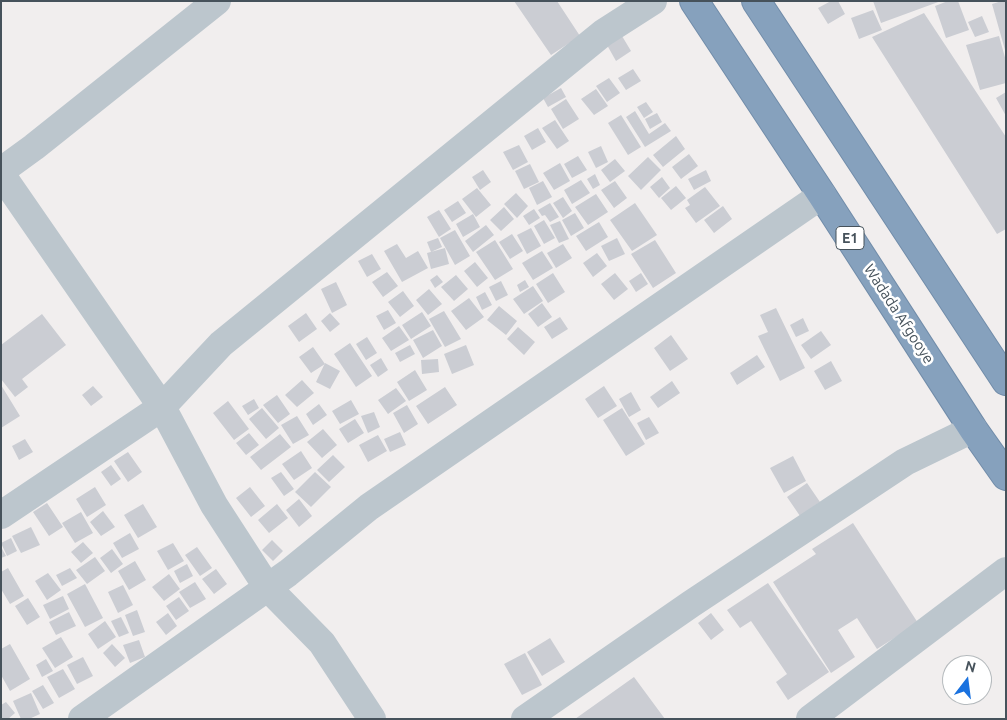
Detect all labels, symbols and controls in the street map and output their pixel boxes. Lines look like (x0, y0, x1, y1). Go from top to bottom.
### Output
road number: E1 (836, 227, 864, 250)
street label: Wadada Afgooye (860, 261, 938, 367)
north arrow (942, 655, 992, 705)
text: N (963, 657, 978, 676)

